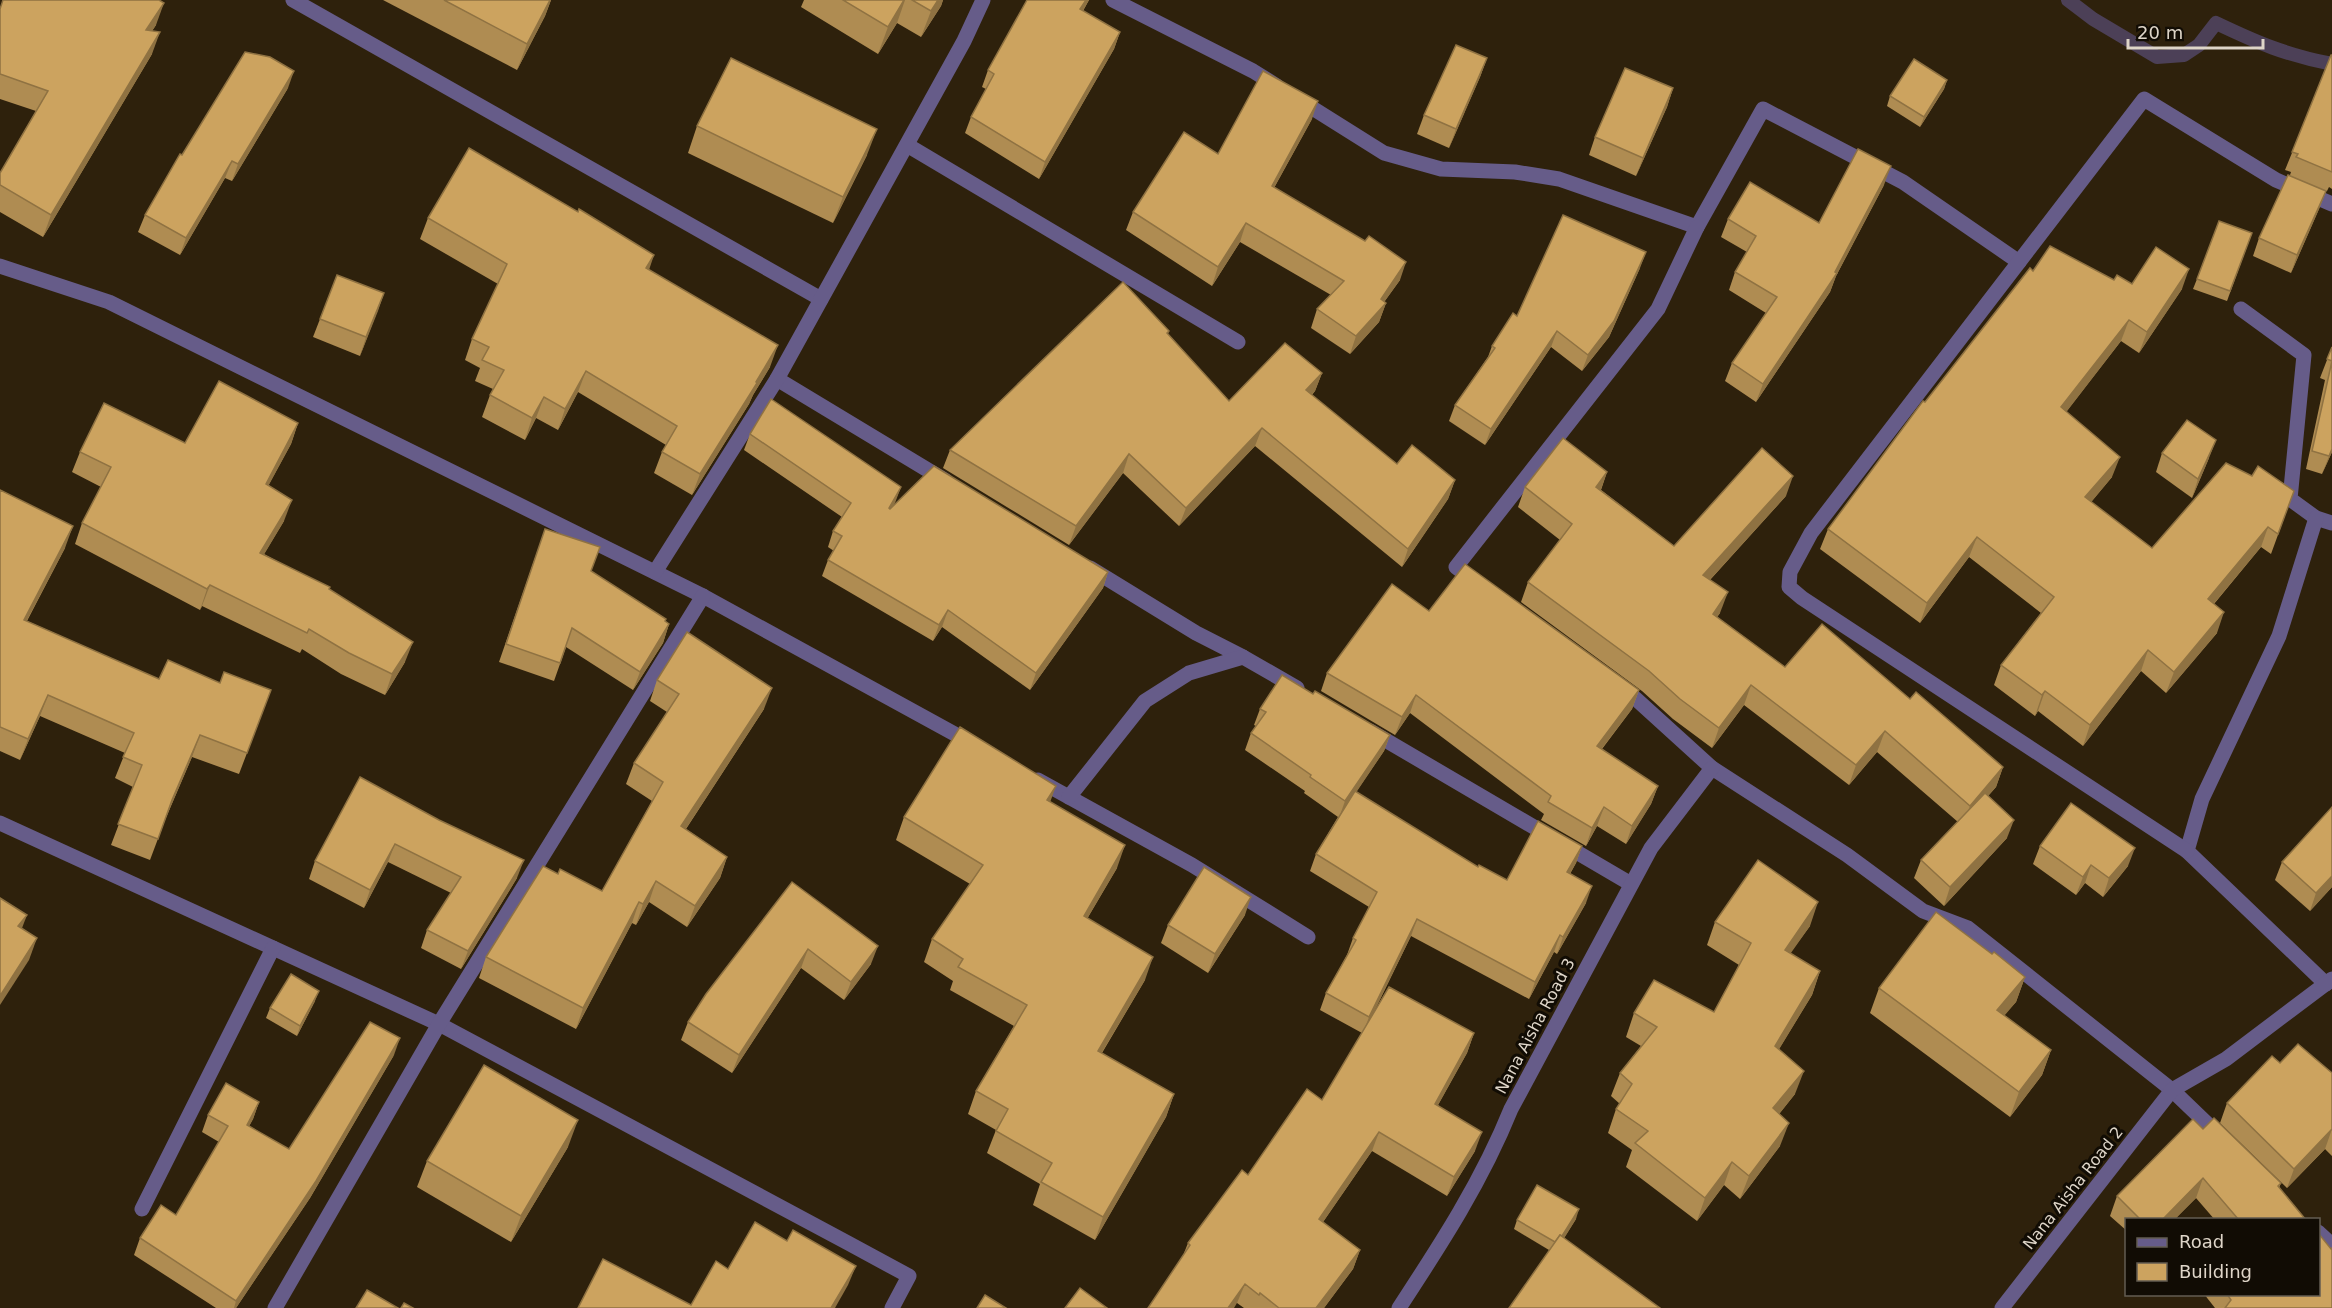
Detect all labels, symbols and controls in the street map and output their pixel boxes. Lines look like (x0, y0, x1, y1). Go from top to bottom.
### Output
scale bar (2128, 12, 2263, 50)
text: 20 m (2137, 22, 2183, 43)
street label: Nana Aisha Road 3 (1491, 955, 1579, 1097)
street label: Nana Aisha Road 2 (2019, 1123, 2127, 1253)
legend (2125, 1218, 2320, 1296)
text: Road (2179, 1231, 2224, 1252)
text: Building (2179, 1261, 2252, 1282)

